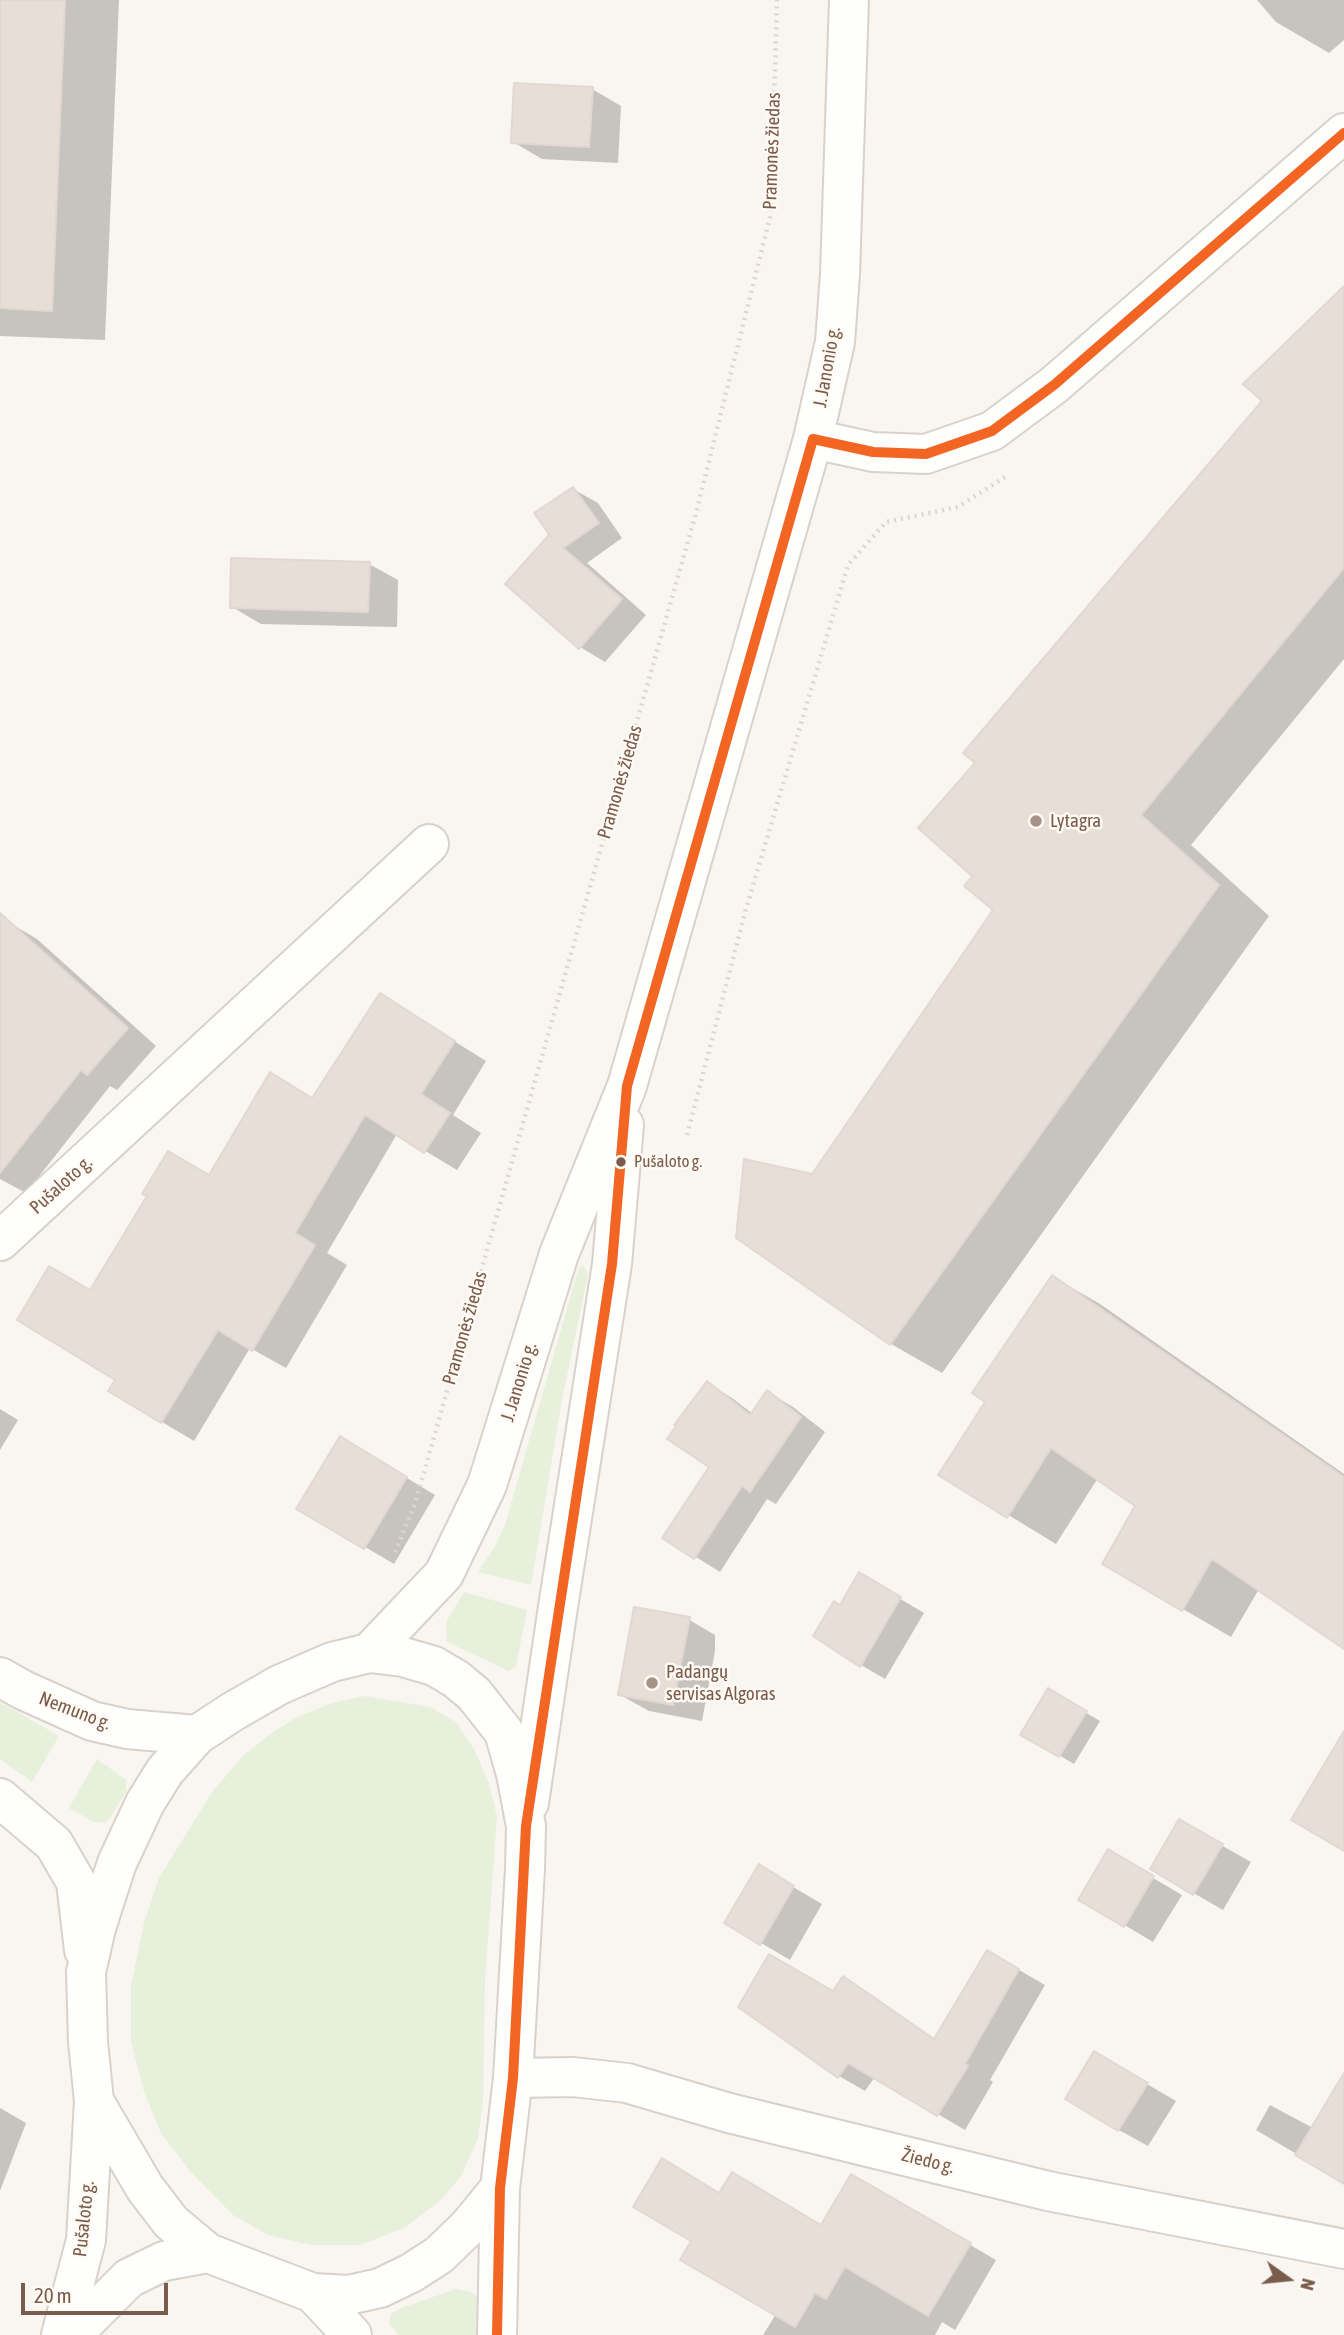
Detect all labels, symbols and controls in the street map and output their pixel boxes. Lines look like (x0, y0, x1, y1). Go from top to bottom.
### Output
street label: Pramonės žiedas (759, 92, 785, 210)
street label: J. Janonio g. (809, 325, 845, 409)
street label: Pramonės žiedas (593, 722, 647, 842)
place label: Lytagra (1050, 810, 1101, 832)
marker: Lytagra (1028, 813, 1044, 829)
street label: Pušaloto g. (25, 1151, 97, 1219)
place label: Pušaloto g. (634, 1152, 702, 1172)
marker: Pušaloto g. (614, 1155, 628, 1169)
street label: Pramonės žiedas (438, 1268, 492, 1388)
street label: J. Janonio g. (496, 1340, 542, 1424)
place label: Padangų servisas Algoras (666, 1661, 776, 1705)
marker: Padangų servisas Algoras (644, 1675, 660, 1691)
street label: Nemuno g. (36, 1687, 114, 1735)
street label: Žiedo g. (899, 2143, 957, 2179)
street label: Pušaloto g. (69, 2180, 99, 2258)
north arrow (1253, 2244, 1323, 2314)
scale bar (24, 2268, 172, 2312)
text: N (1296, 2276, 1320, 2293)
text: 20 m (34, 2283, 72, 2307)

